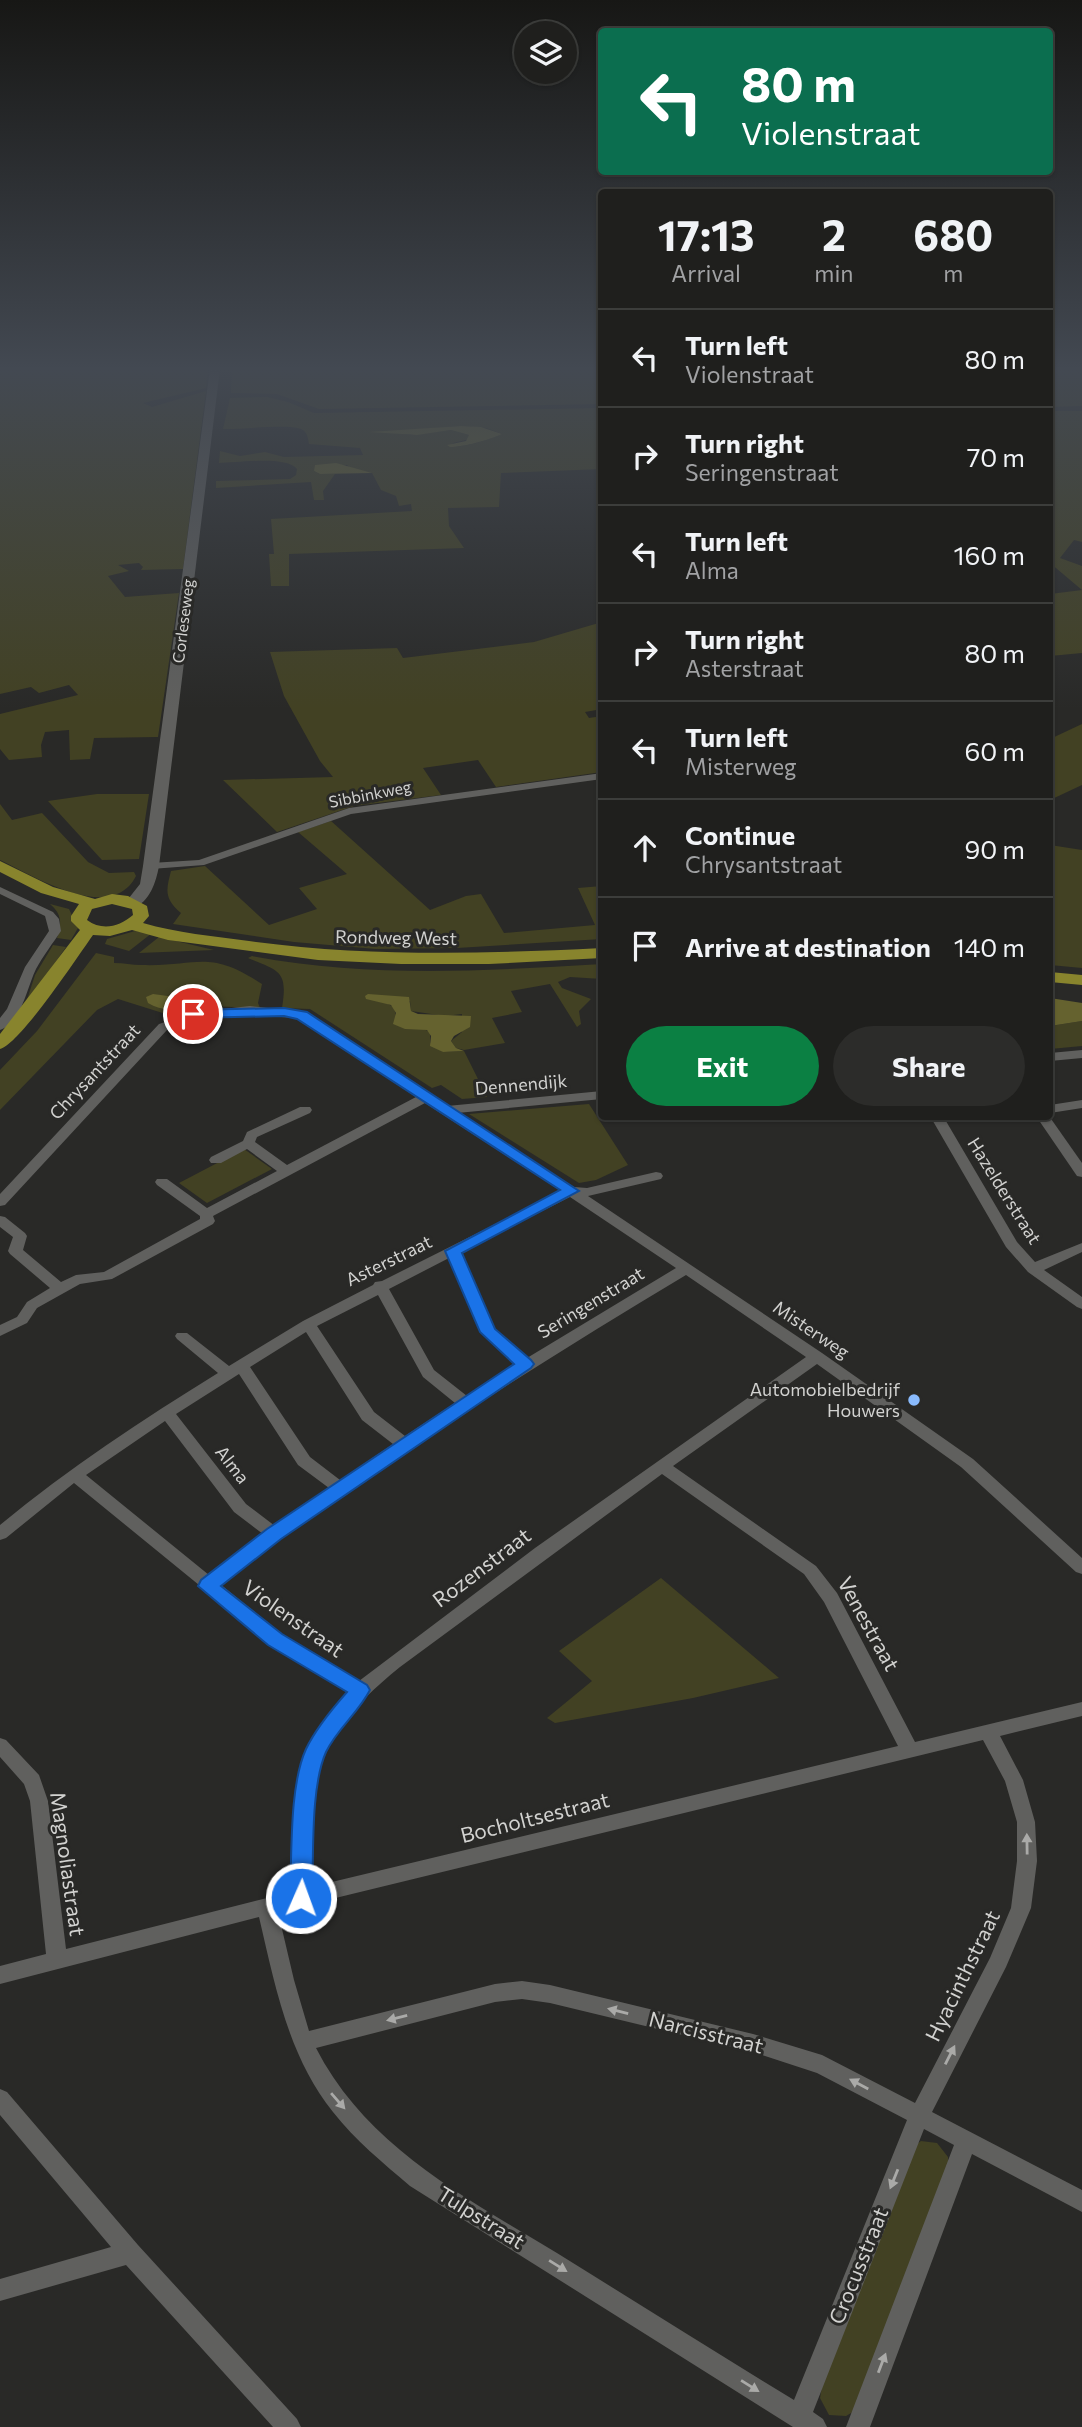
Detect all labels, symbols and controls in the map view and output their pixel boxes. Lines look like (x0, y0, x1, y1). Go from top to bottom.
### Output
map controls (514, 21, 577, 84)
button: layers (514, 21, 577, 84)
text: 80 m (741, 52, 856, 112)
icon: left (626, 56, 717, 147)
text: Violenstraat (741, 112, 920, 152)
text: 17:13 (658, 208, 755, 260)
text: 2 (822, 208, 846, 260)
text: 680 (913, 208, 993, 260)
text: Arrival (671, 259, 741, 287)
text: min (814, 259, 854, 287)
text: m (943, 259, 963, 287)
text: Turn left (685, 329, 788, 360)
icon: left (626, 339, 664, 377)
text: 80 m (965, 343, 1025, 374)
text: Violenstraat (685, 360, 814, 388)
text: Turn right (685, 427, 804, 458)
icon: right (626, 437, 664, 475)
text: 70 m (967, 441, 1025, 472)
text: Seringenstraat (685, 458, 839, 486)
text: Turn left (685, 525, 788, 556)
icon: left (626, 535, 664, 573)
text: 160 m (953, 539, 1025, 570)
text: Alma (685, 556, 739, 584)
street label: Corleseweg (168, 577, 197, 664)
text: Turn right (685, 623, 804, 654)
icon: right (626, 633, 664, 671)
text: 80 m (965, 637, 1025, 668)
text: Asterstraat (685, 654, 804, 682)
text: Turn left (685, 721, 788, 752)
icon: left (626, 731, 664, 769)
text: 60 m (965, 735, 1025, 766)
text: Misterweg (685, 752, 797, 780)
street label: Sibbinkweg (327, 776, 413, 811)
text: Continue (685, 819, 795, 850)
icon: ahead (626, 829, 664, 867)
text: 90 m (965, 833, 1025, 864)
text: Chrysantstraat (685, 850, 842, 878)
street label: Rondweg West (335, 925, 457, 949)
icon: arrive (626, 927, 664, 965)
text: Arrive at destination (685, 931, 931, 962)
text: 140 m (954, 931, 1025, 962)
pin (163, 984, 223, 1044)
icon: arrive (174, 995, 212, 1033)
street label: Chrysantstraat (44, 1019, 144, 1124)
button: Exit (626, 1026, 819, 1106)
button: Share (833, 1026, 1025, 1106)
street label: Dennendijk (474, 1069, 568, 1099)
street label: Hazelderstraat (963, 1133, 1046, 1248)
street label: Asterstraat (342, 1230, 435, 1290)
street label: Seringenstraat (533, 1262, 648, 1343)
street label: Misterweg (769, 1296, 854, 1363)
place label: Automobielbedrijf Houwers (750, 1378, 901, 1421)
marker: Automobielbedrijf Houwers (906, 1392, 922, 1408)
street label: Alma (211, 1441, 254, 1488)
street label: Rozenstraat (427, 1522, 535, 1612)
street label: Venestraat (833, 1572, 905, 1675)
street label: Violenstraat (238, 1574, 349, 1662)
street label: Bocholtsestraat (458, 1786, 612, 1847)
street label: Magnoliastraat (46, 1790, 91, 1938)
one-way arrow (1021, 1833, 1033, 1855)
position arrow (264, 1861, 338, 1935)
street label: Hyacinthstraat (919, 1906, 1004, 2045)
one-way arrow (607, 2005, 629, 2016)
street label: Narcisstraat (647, 2005, 766, 2058)
one-way arrow (386, 2014, 407, 2024)
one-way arrow (945, 2045, 956, 2065)
one-way arrow (849, 2078, 868, 2090)
one-way arrow (330, 2092, 345, 2110)
one-way arrow (888, 2169, 899, 2190)
street label: Tulpstraat (434, 2180, 530, 2253)
street label: Crocusstraat (823, 2204, 892, 2327)
one-way arrow (548, 2259, 567, 2272)
one-way arrow (877, 2353, 888, 2374)
one-way arrow (741, 2380, 760, 2393)

